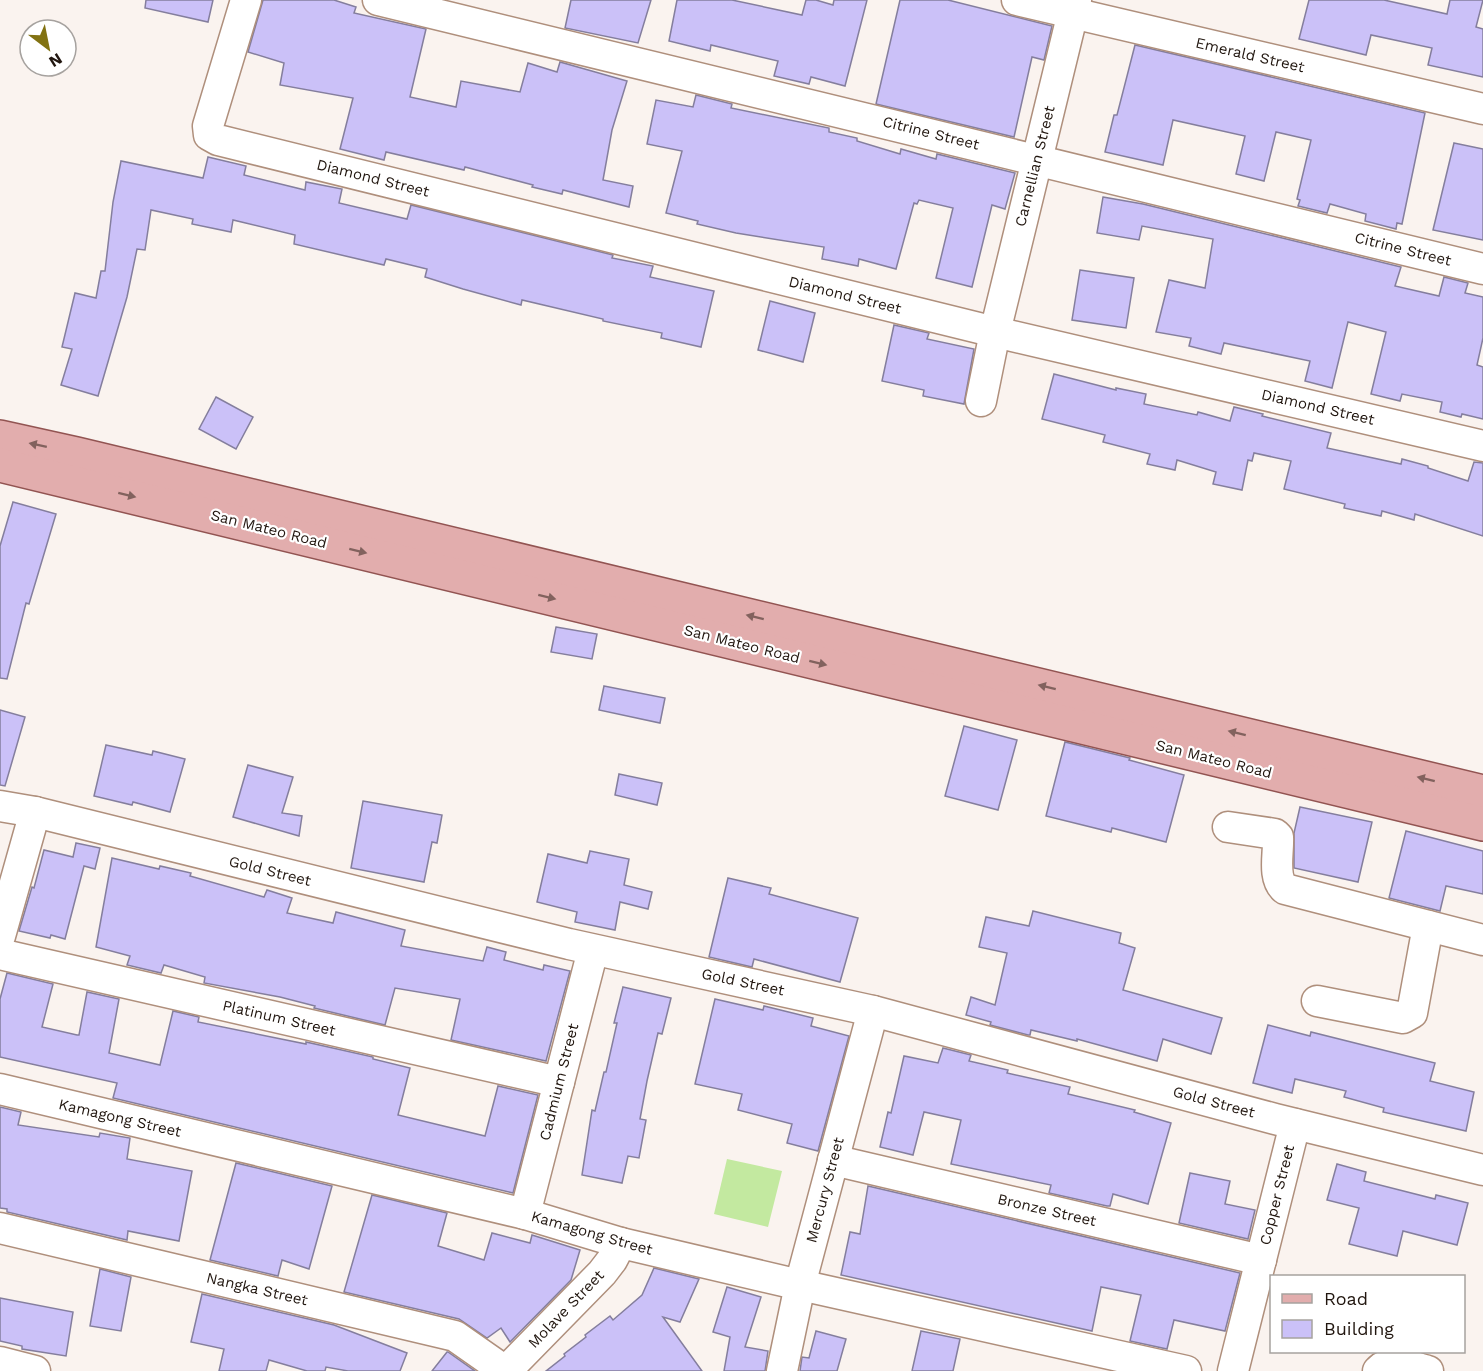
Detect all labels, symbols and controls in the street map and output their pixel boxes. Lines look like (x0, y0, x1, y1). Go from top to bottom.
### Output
north arrow (18, 18, 78, 78)
street label: Emerald Street (1194, 34, 1307, 76)
text: N (46, 49, 66, 71)
street label: Carnellian Street (1011, 103, 1059, 228)
street label: Citrine Street (881, 112, 982, 154)
street label: Diamond Street (315, 155, 432, 201)
street label: Citrine Street (1353, 228, 1454, 270)
street label: Diamond Street (787, 272, 904, 318)
street label: Diamond Street (1260, 385, 1377, 429)
one-way arrow (29, 440, 48, 450)
one-way arrow (118, 491, 137, 500)
street label: San Mateo Road (209, 506, 329, 552)
one-way arrow (348, 546, 367, 556)
one-way arrow (538, 592, 556, 602)
one-way arrow (746, 612, 764, 622)
street label: San Mateo Road (682, 621, 802, 667)
one-way arrow (809, 658, 827, 668)
one-way arrow (1038, 682, 1056, 692)
one-way arrow (1227, 728, 1246, 737)
street label: San Mateo Road (1154, 736, 1274, 782)
one-way arrow (1417, 773, 1435, 783)
street label: Gold Street (227, 852, 314, 890)
street label: Gold Street (700, 964, 787, 1000)
street label: Platinum Street (221, 996, 338, 1040)
street label: Cadmium Street (536, 1021, 582, 1143)
street label: Gold Street (1171, 1082, 1258, 1122)
street label: Kamagong Street (57, 1095, 184, 1141)
street label: Mercury Street (802, 1135, 848, 1245)
street label: Copper Street (1256, 1142, 1298, 1247)
street label: Bronze Street (996, 1190, 1099, 1230)
street label: Kamagong Street (529, 1207, 655, 1259)
street label: Molave Street (524, 1266, 608, 1352)
street label: Nangka Street (205, 1269, 310, 1310)
legend (1270, 1275, 1465, 1353)
text: Road (1324, 1288, 1368, 1309)
text: Building (1324, 1318, 1394, 1339)

